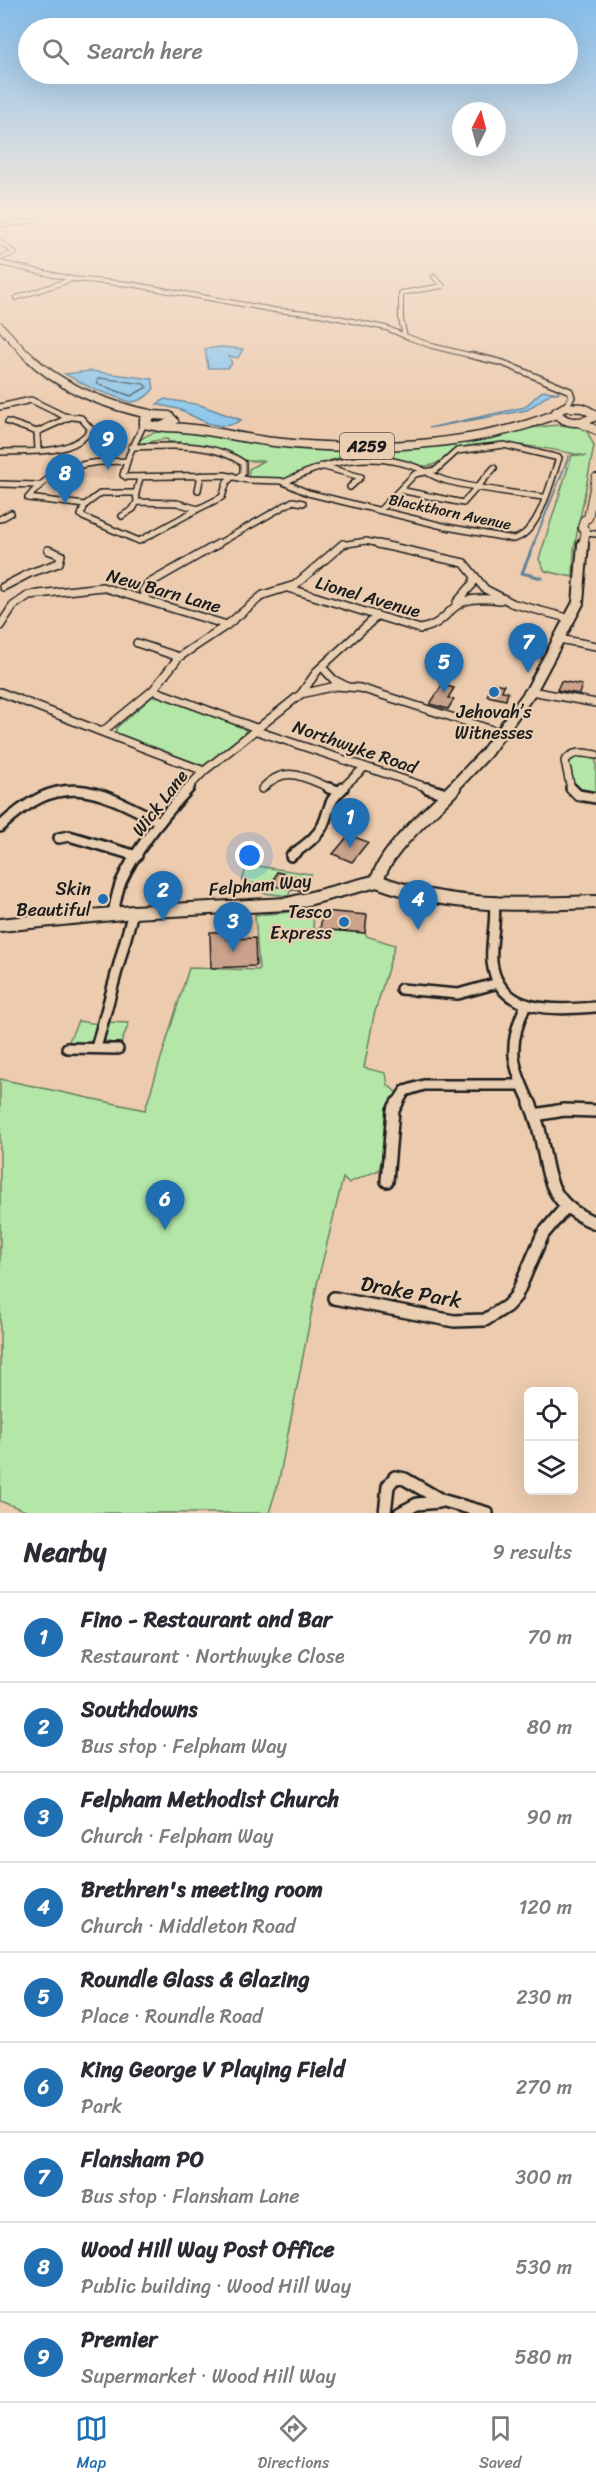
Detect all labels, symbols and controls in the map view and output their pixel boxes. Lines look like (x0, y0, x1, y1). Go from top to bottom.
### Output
search box (18, 18, 578, 84)
text: Search here (87, 32, 203, 71)
icon: search (39, 35, 72, 68)
north arrow (452, 102, 506, 156)
pin: 9 (88, 420, 128, 470)
road number: A259 (340, 433, 394, 459)
pin: 8 (46, 454, 84, 504)
street label: Blackthorn Avenue (386, 486, 514, 538)
street label: New Barn Lane (103, 559, 225, 623)
street label: Lionel Avenue (312, 567, 425, 627)
pin: 7 (508, 624, 548, 673)
pin: 5 (424, 644, 464, 693)
marker: Jehovah’s Witnesses (487, 685, 501, 699)
place label: Jehovah’s Witnesses (455, 696, 534, 749)
street label: Northwyke Road (288, 711, 423, 784)
street label: Wick Lane (123, 762, 197, 844)
pin: 1 (330, 798, 370, 848)
your location (235, 841, 264, 870)
street label: Felpham Way (207, 865, 313, 905)
pin: 2 (144, 872, 182, 921)
place label: Skin Beautiful (16, 873, 92, 926)
pin: 4 (398, 880, 438, 930)
marker: Skin Beautiful (96, 892, 110, 906)
place label: Tesco Express (270, 896, 333, 949)
pin: 3 (214, 902, 252, 952)
marker: Tesco Express (337, 915, 351, 929)
pin: 6 (146, 1180, 184, 1230)
street label: Drake Park (358, 1264, 465, 1320)
map controls (524, 1387, 578, 1495)
button: locate (524, 1387, 578, 1441)
button: layers (524, 1441, 578, 1495)
text: Nearby (24, 1529, 106, 1575)
text: 9 results (492, 1535, 572, 1570)
text: Fino - Restaurant and Bar (81, 1600, 332, 1639)
text: 1 (39, 1620, 48, 1655)
text: 70 m (527, 1620, 572, 1655)
text: Restaurant · Northwyke Close (81, 1639, 345, 1674)
text: Southdowns (81, 1690, 198, 1729)
text: 2 (38, 1710, 49, 1745)
text: 80 m (527, 1710, 572, 1745)
text: Bus stop · Felpham Way (81, 1729, 287, 1764)
text: Felpham Methodist Church (81, 1780, 339, 1819)
text: 3 (38, 1800, 49, 1835)
text: 90 m (527, 1800, 572, 1835)
text: Church · Felpham Way (81, 1819, 273, 1854)
text: Brethren's meeting room (81, 1870, 323, 1909)
text: 4 (37, 1890, 50, 1925)
text: 120 m (519, 1890, 572, 1925)
text: Church · Middleton Road (81, 1909, 296, 1944)
text: Roundle Glass & Glazing (81, 1960, 310, 1999)
text: 5 (37, 1980, 50, 2015)
text: 230 m (516, 1980, 572, 2015)
text: Place · Roundle Road (81, 1999, 263, 2034)
text: King George V Playing Field (81, 2050, 344, 2089)
text: 6 (38, 2070, 49, 2105)
text: 270 m (516, 2070, 572, 2105)
text: Park (81, 2089, 122, 2124)
text: Flansham PO (81, 2140, 204, 2179)
text: 7 (38, 2160, 49, 2195)
text: 300 m (515, 2160, 572, 2195)
text: Bus stop · Flansham Lane (81, 2179, 300, 2214)
text: Wood Hill Way Post Office (81, 2230, 335, 2269)
text: 8 (37, 2250, 50, 2285)
text: 530 m (516, 2250, 572, 2285)
text: Public building · Wood Hill Way (81, 2269, 351, 2304)
text: Premier (81, 2320, 157, 2359)
text: 9 (37, 2340, 50, 2375)
text: 580 m (515, 2340, 572, 2375)
text: Supermarket · Wood Hill Way (81, 2359, 336, 2394)
tab: Map (75, 2412, 108, 2477)
tab: Directions (258, 2412, 329, 2477)
tab: Saved (479, 2412, 521, 2477)

